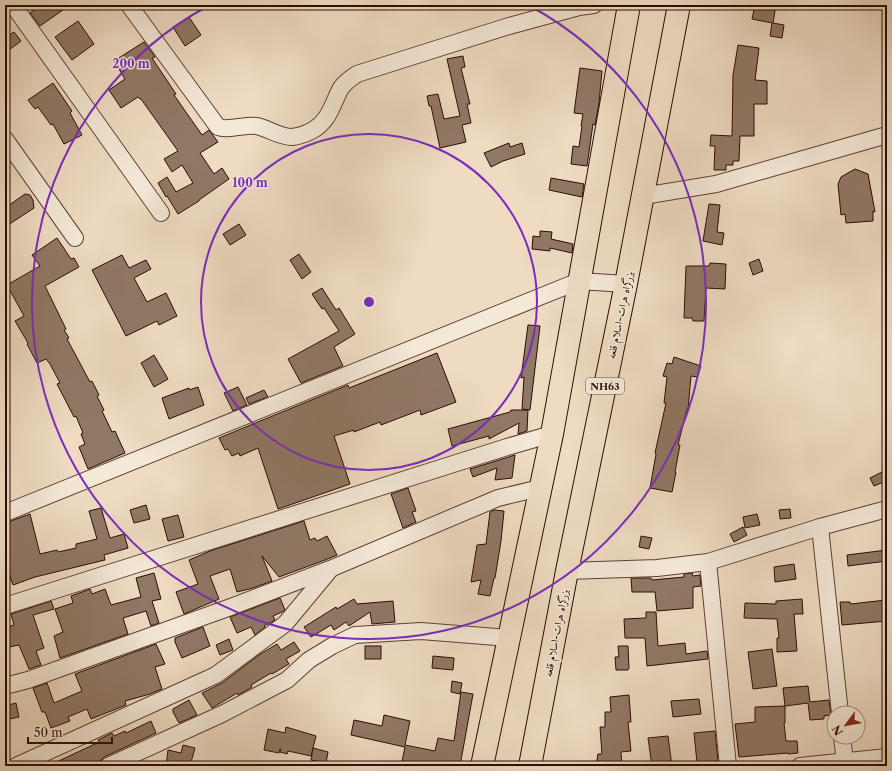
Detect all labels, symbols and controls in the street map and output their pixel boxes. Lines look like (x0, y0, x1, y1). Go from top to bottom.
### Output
text: 200 m (112, 56, 150, 71)
text: 100 m (232, 175, 268, 190)
street label: بزرگراه هرات-اسلام قلعه (604, 270, 639, 361)
centre of rings (362, 295, 376, 309)
road number: NH63 (586, 378, 624, 394)
street label: بزرگراه هرات-اسلام قلعه (541, 588, 574, 679)
north arrow (826, 705, 866, 745)
scale bar (28, 719, 112, 745)
text: N (829, 722, 846, 738)
text: 50 m (34, 725, 63, 740)

